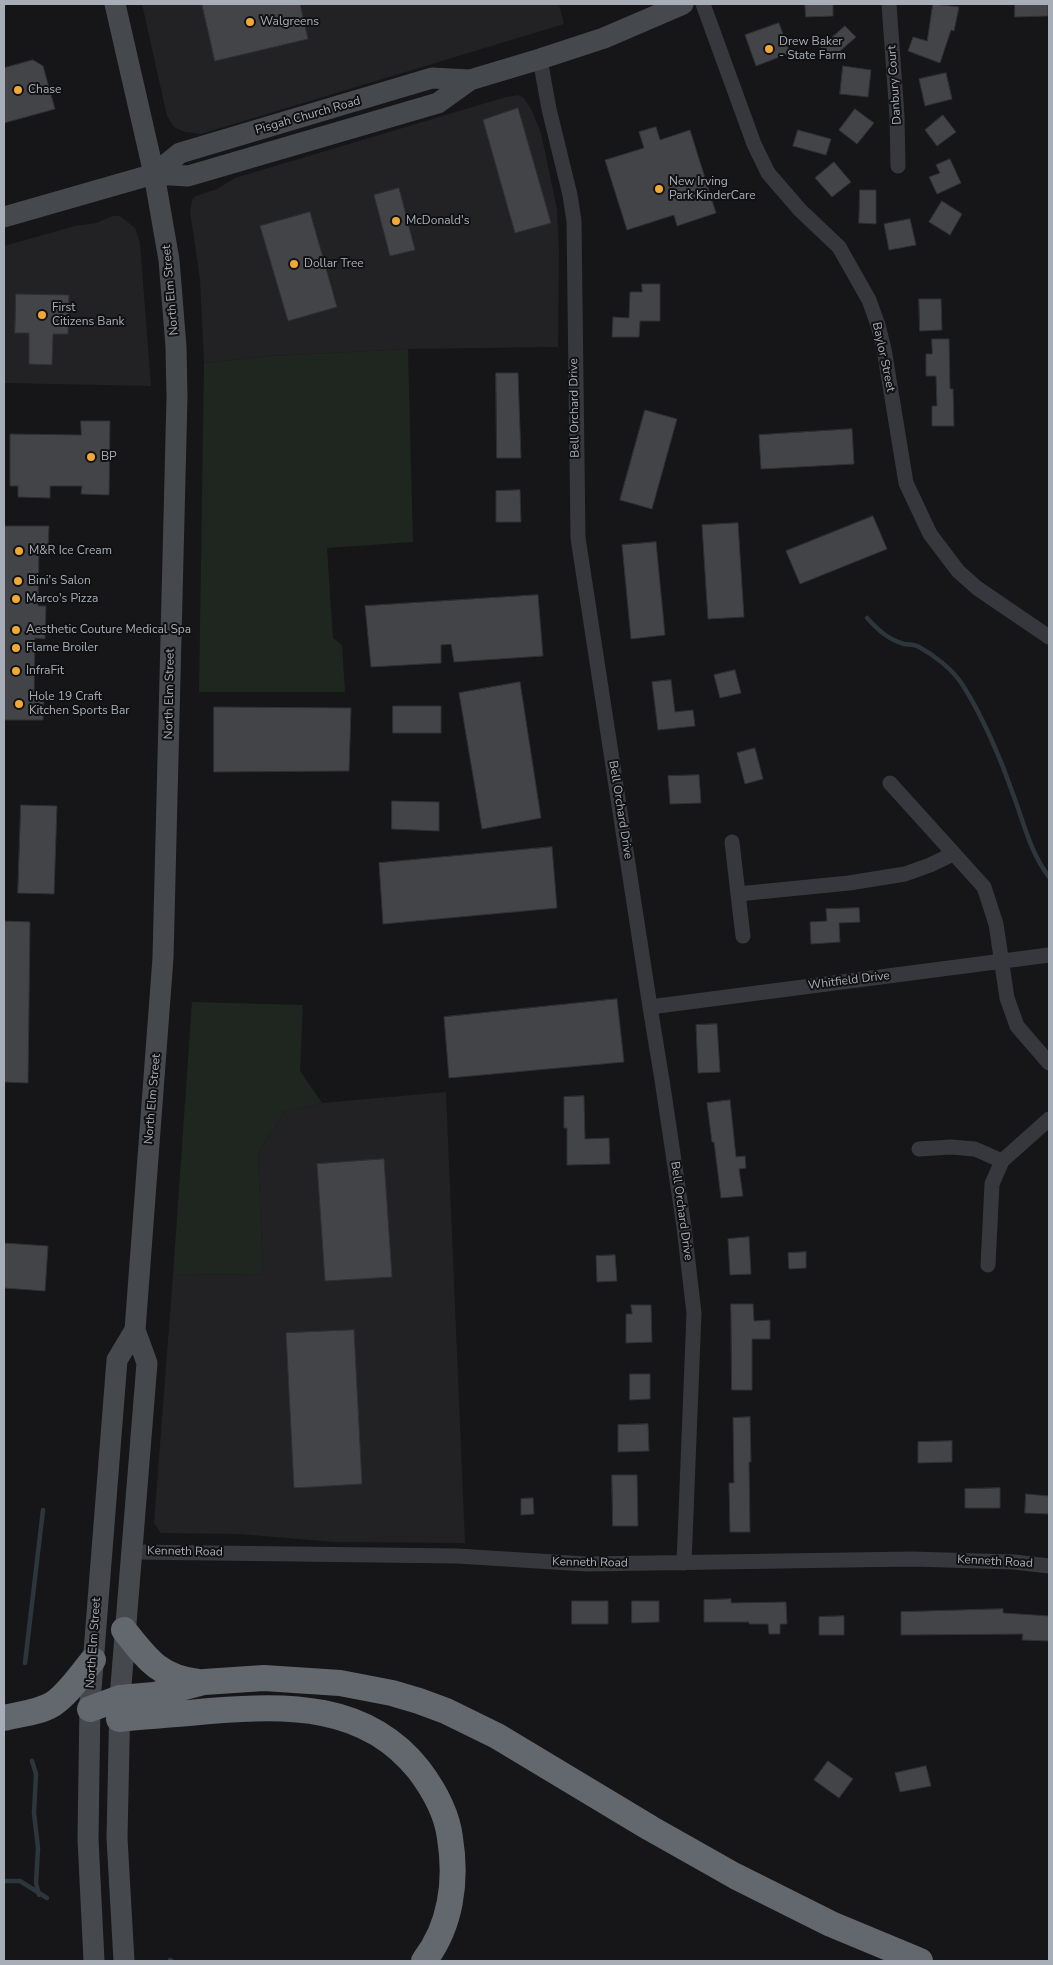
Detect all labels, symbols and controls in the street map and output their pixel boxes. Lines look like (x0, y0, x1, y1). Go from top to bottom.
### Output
place label: Walgreens (260, 15, 319, 29)
marker: Walgreens (244, 16, 256, 28)
place label: Drew Baker - State Farm (779, 35, 846, 63)
marker: Drew Baker - State Farm (763, 43, 775, 55)
street label: Danbury Court (885, 45, 905, 125)
place label: Chase (28, 83, 61, 97)
marker: Chase (12, 84, 24, 96)
street label: Pisgah Church Road (254, 94, 362, 138)
place label: New Irving Park KinderCare (669, 175, 756, 203)
marker: New Irving Park KinderCare (653, 183, 665, 195)
place label: McDonald's (406, 214, 469, 228)
marker: McDonald's (390, 215, 402, 227)
street label: North Elm Street (160, 244, 182, 336)
place label: Dollar Tree (304, 257, 364, 271)
marker: Dollar Tree (288, 258, 300, 270)
place label: First Citizens Bank (52, 301, 125, 329)
marker: First Citizens Bank (36, 309, 48, 321)
street label: Baylor Street (869, 321, 897, 393)
street label: Bell Orchard Drive (567, 358, 583, 458)
place label: BP (101, 450, 117, 464)
marker: BP (85, 451, 97, 463)
place label: M&R Ice Cream (29, 544, 112, 558)
marker: M&R Ice Cream (13, 545, 25, 557)
place label: Bini's Salon (28, 574, 91, 588)
marker: Bini's Salon (12, 575, 24, 587)
place label: Marco's Pizza (26, 592, 98, 606)
marker: Marco's Pizza (10, 593, 22, 605)
place label: Aesthetic Couture Medical Spa (26, 623, 191, 637)
marker: Aesthetic Couture Medical Spa (10, 624, 22, 636)
place label: Flame Broiler (26, 641, 98, 655)
marker: Flame Broiler (10, 642, 22, 654)
street label: North Elm Street (162, 648, 178, 740)
place label: InfraFit (26, 664, 64, 678)
marker: InfraFit (10, 665, 22, 677)
place label: Hole 19 Craft Kitchen Sports Bar (29, 690, 130, 718)
marker: Hole 19 Craft Kitchen Sports Bar (13, 698, 25, 710)
street label: Bell Orchard Drive (605, 760, 635, 860)
street label: Whitfield Drive (807, 969, 891, 993)
street label: North Elm Street (142, 1053, 164, 1145)
street label: Bell Orchard Drive (667, 1161, 695, 1261)
street label: Kenneth Road (147, 1544, 223, 1560)
street label: Kenneth Road (957, 1553, 1033, 1571)
street label: Kenneth Road (552, 1555, 628, 1571)
street label: North Elm Street (84, 1597, 104, 1689)

